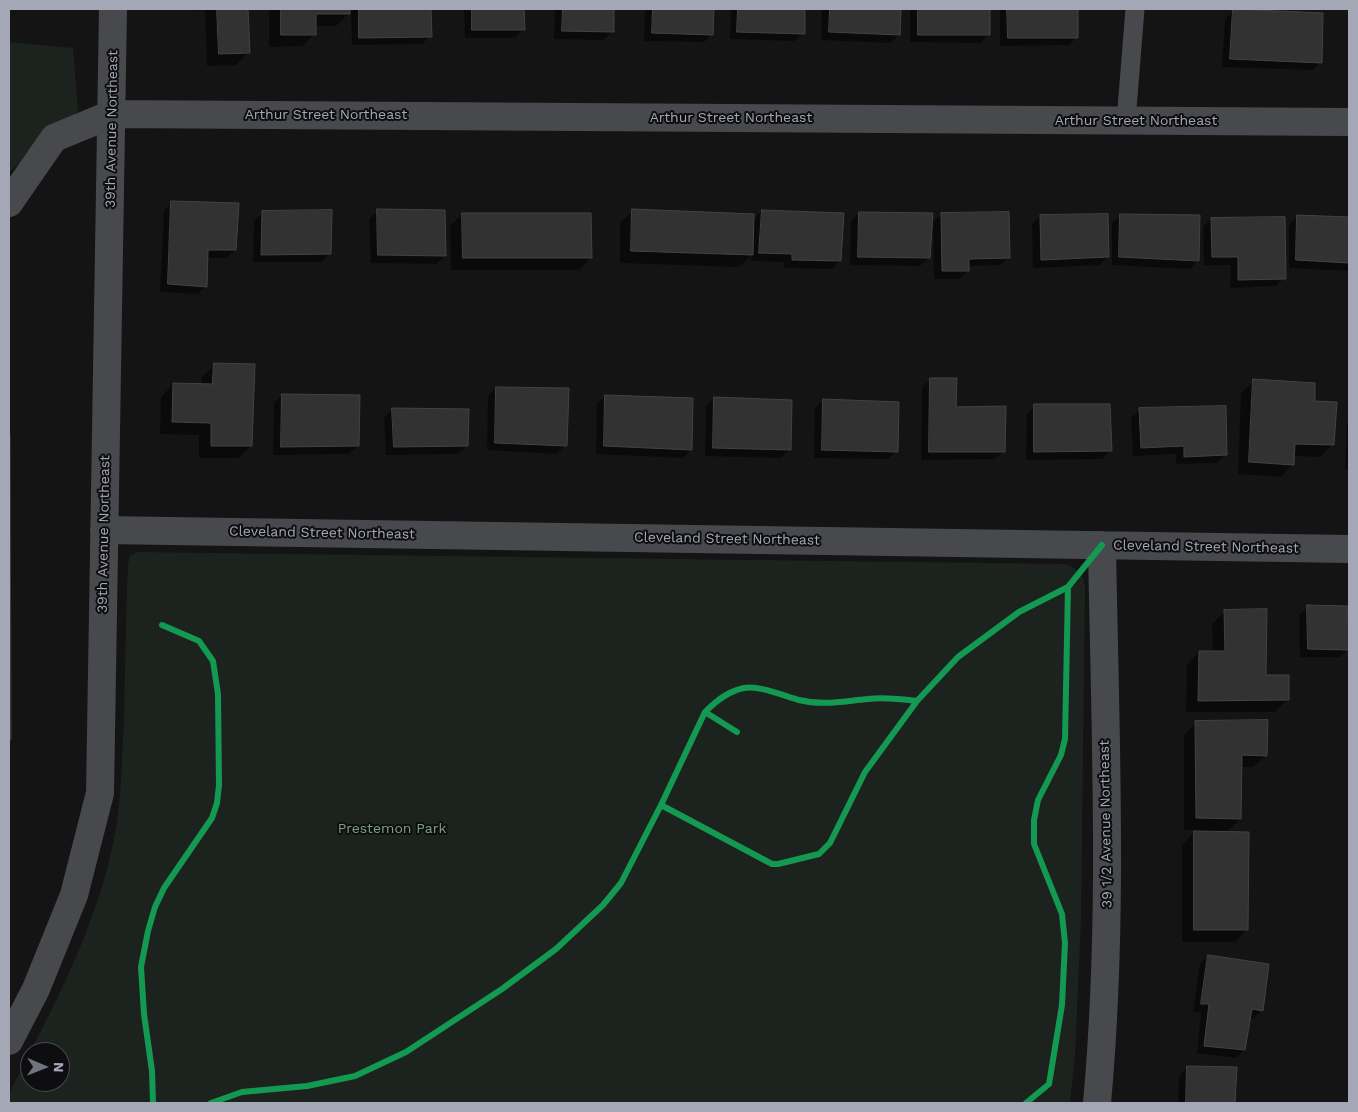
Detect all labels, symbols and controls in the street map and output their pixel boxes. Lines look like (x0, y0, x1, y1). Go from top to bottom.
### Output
street label: 39th Avenue Northeast (102, 50, 122, 208)
street label: Arthur Street Northeast (245, 107, 407, 123)
street label: Arthur Street Northeast (650, 110, 812, 126)
street label: Arthur Street Northeast (1055, 113, 1217, 129)
street label: 39th Avenue Northeast (94, 455, 114, 613)
street label: Cleveland Street Northeast (229, 523, 415, 543)
street label: Cleveland Street Northeast (634, 529, 820, 549)
street label: Cleveland Street Northeast (1113, 537, 1299, 557)
street label: 39 1/2 Avenue Northeast (1096, 740, 1116, 908)
park label: Prestemon Park (338, 821, 446, 837)
north arrow (20, 1042, 70, 1092)
text: N (51, 1062, 67, 1073)

